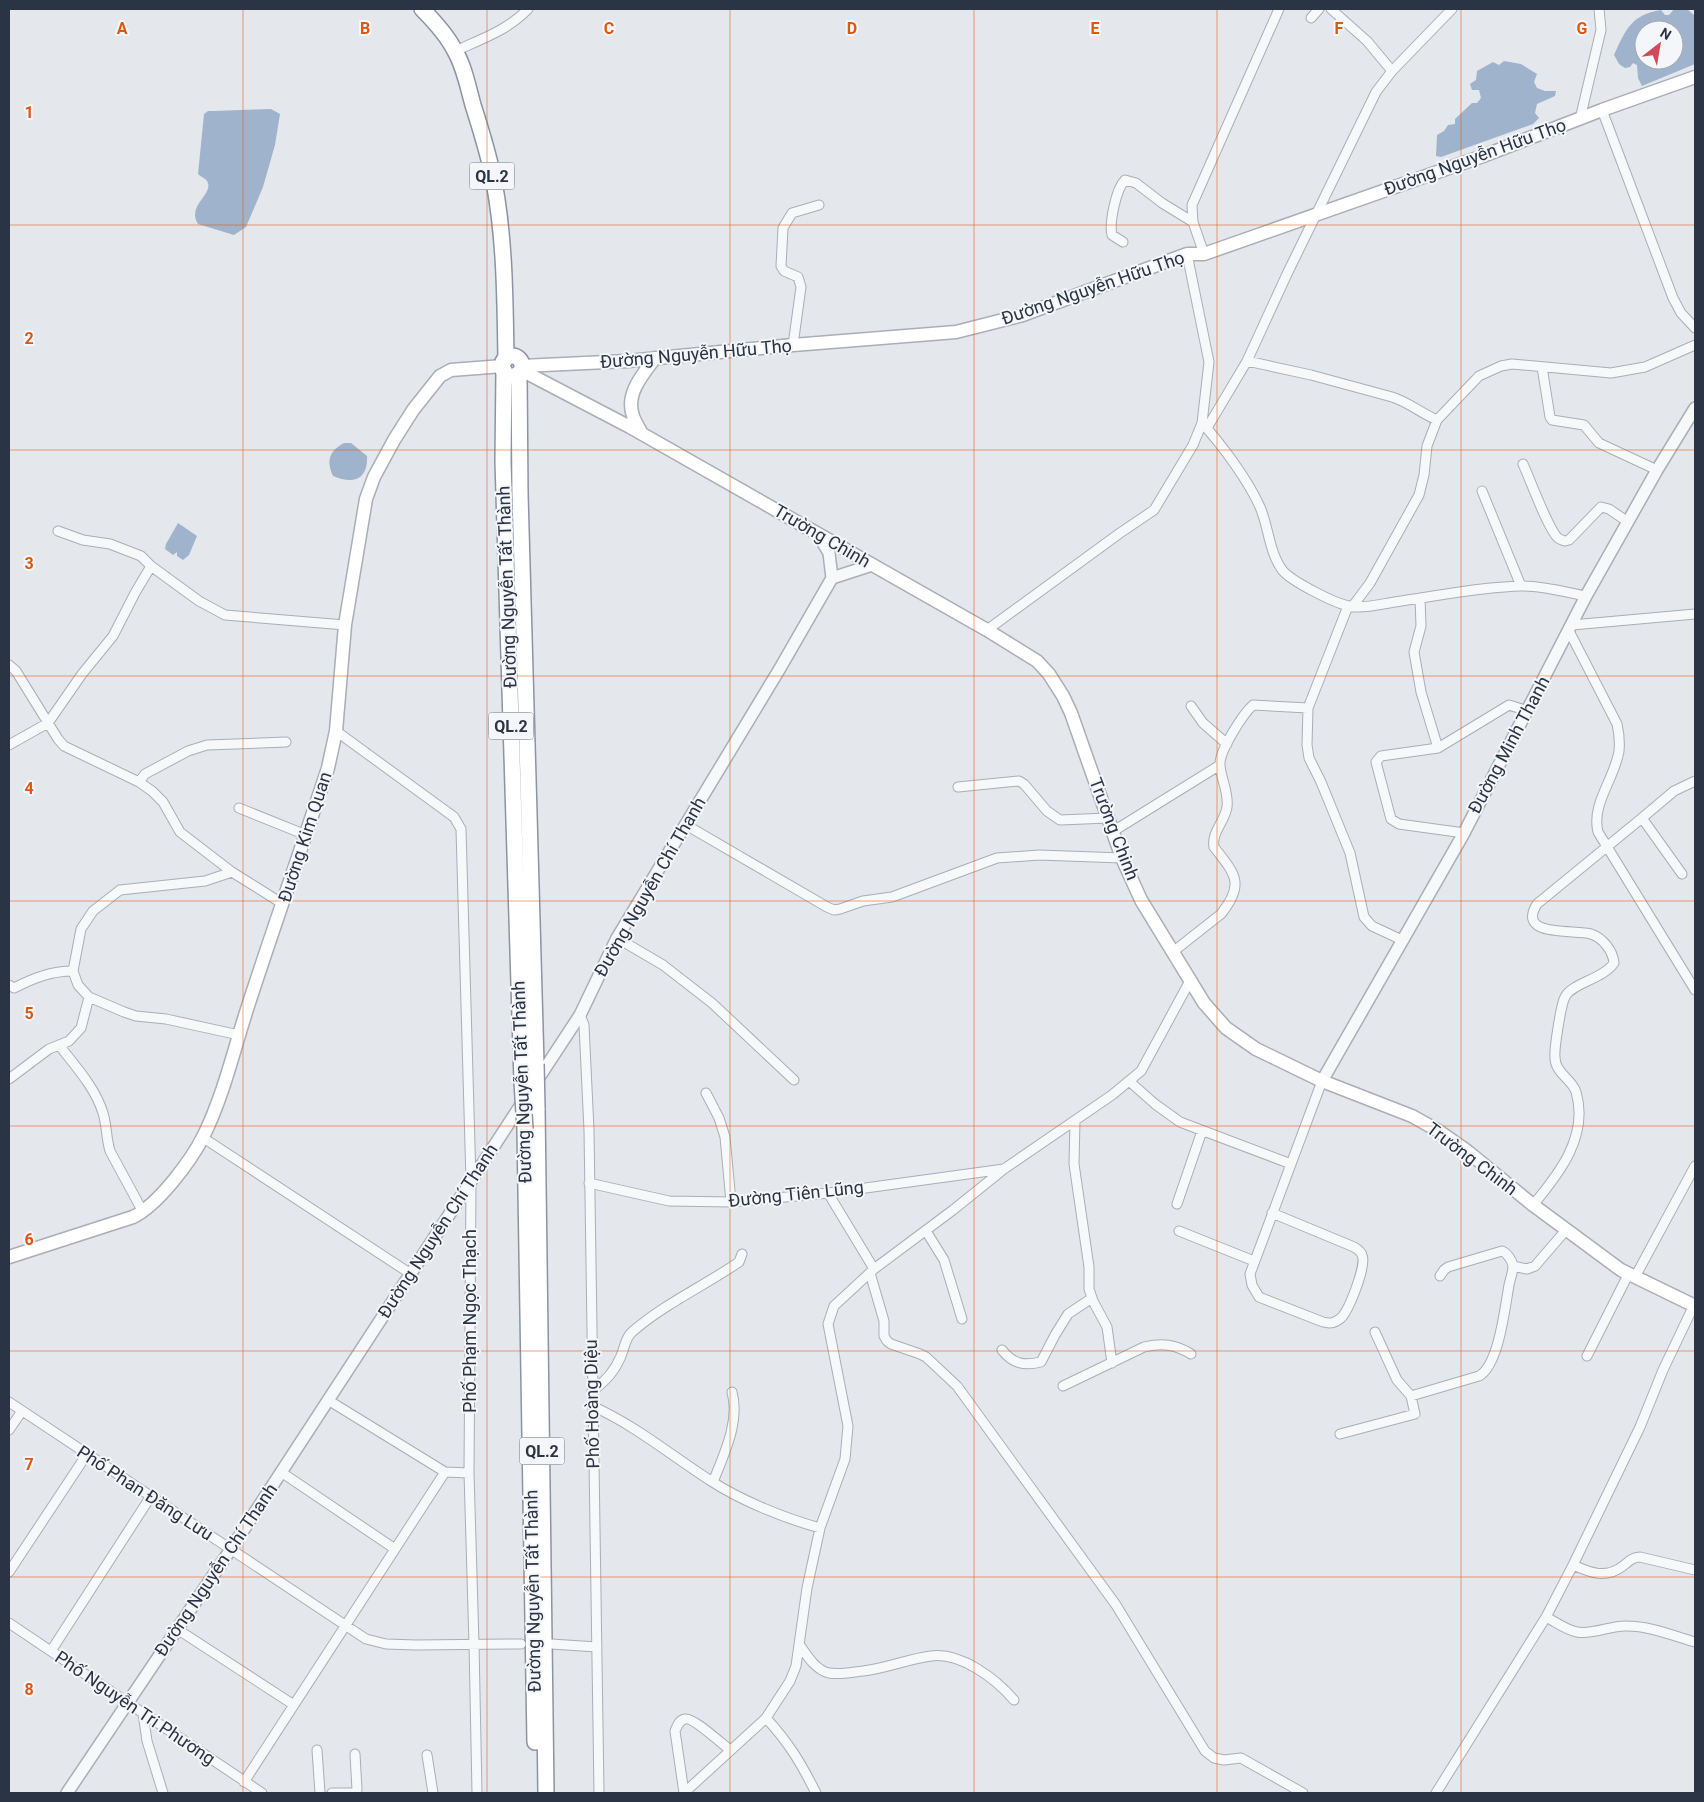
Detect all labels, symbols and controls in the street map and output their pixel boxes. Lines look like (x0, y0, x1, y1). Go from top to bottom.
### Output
text: A (117, 19, 128, 38)
text: B (360, 19, 370, 38)
text: C (604, 19, 614, 38)
text: D (847, 19, 857, 38)
text: E (1091, 19, 1100, 38)
text: F (1335, 19, 1344, 38)
text: G (1577, 19, 1588, 38)
north arrow (1634, 20, 1684, 70)
text: N (1657, 24, 1674, 43)
text: 1 (24, 103, 34, 122)
street label: Đường Nguyễn Hữu Thọ (1381, 114, 1569, 199)
road number: QL.2 (470, 162, 514, 190)
street label: Đường Nguyễn Hữu Thọ (999, 246, 1187, 329)
text: 2 (24, 329, 34, 348)
street label: Đường Nguyễn Hữu Thọ (599, 335, 793, 372)
street label: Đường Nguyễn Tất Thành (492, 485, 521, 689)
street label: Trường Chinh (770, 499, 874, 572)
text: 3 (24, 554, 34, 573)
street label: Đường Minh Thanh (1464, 673, 1554, 817)
road number: QL.2 (488, 712, 534, 739)
street label: Đường Kim Quan (274, 769, 336, 905)
street label: Trường Chinh (1085, 775, 1144, 883)
text: 4 (24, 779, 34, 798)
street label: Đường Nguyễn Chí Thanh (590, 793, 710, 980)
street label: Đường Nguyễn Tất Thành (507, 980, 536, 1184)
text: 5 (24, 1004, 34, 1023)
street label: Trường Chinh (1423, 1118, 1522, 1199)
street label: Đường Nguyễn Chí Thanh (373, 1140, 502, 1322)
street label: Đường Tiên Lũng (727, 1176, 865, 1211)
street label: Phố Phạm Ngọc Thạch (459, 1229, 480, 1413)
text: 6 (24, 1230, 34, 1249)
street label: Phố Hoàng Diệu (580, 1339, 603, 1469)
road number: QL.2 (520, 1438, 564, 1464)
street label: Phố Phan Đăng Lưu (73, 1441, 217, 1544)
text: 7 (24, 1455, 34, 1474)
street label: Đường Nguyễn Chí Thanh (150, 1479, 281, 1660)
street label: Đường Nguyễn Tất Thành (520, 1489, 545, 1693)
street label: Phố Nguyễn Tri Phương (51, 1646, 219, 1769)
text: 8 (24, 1680, 34, 1699)

